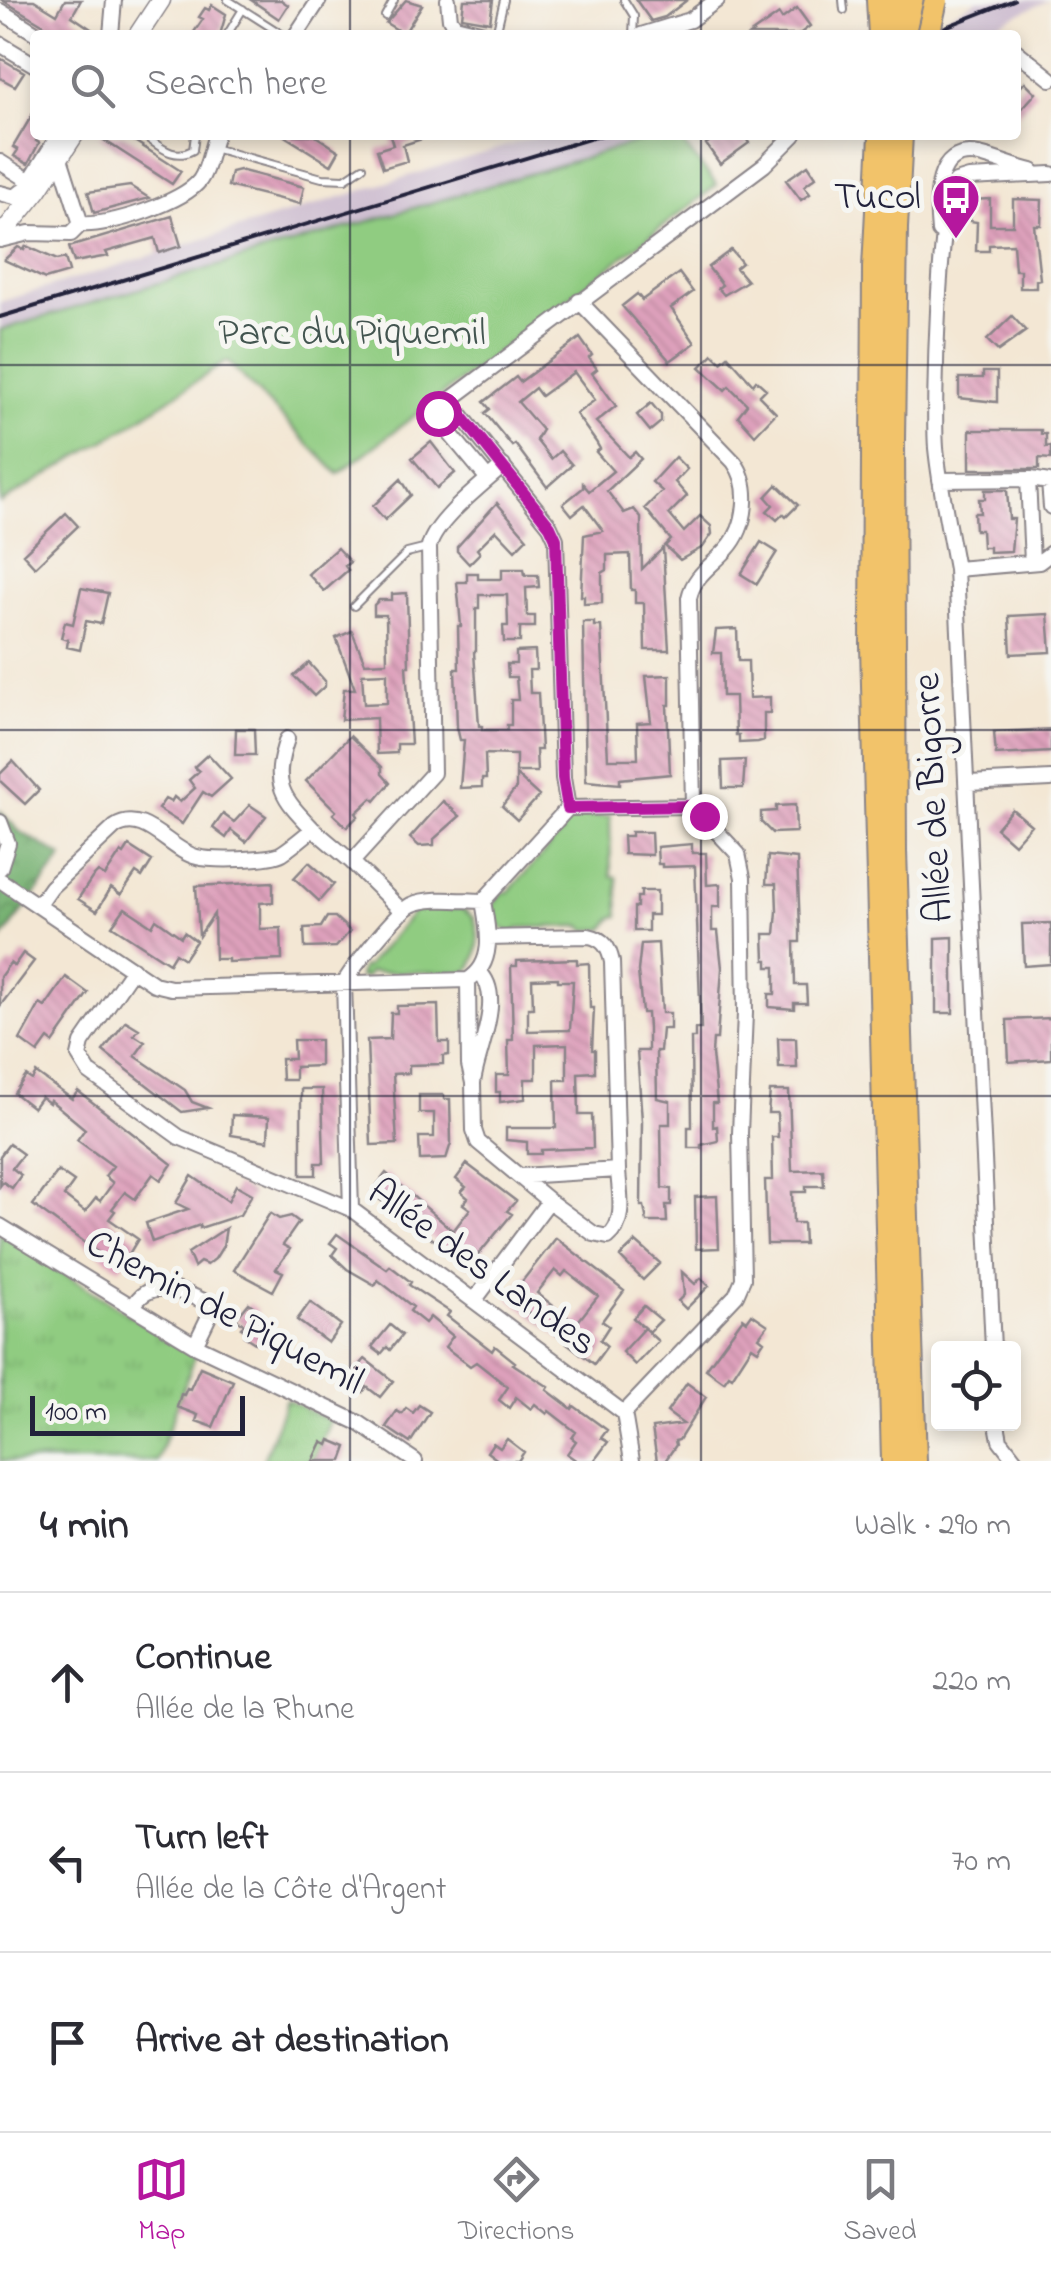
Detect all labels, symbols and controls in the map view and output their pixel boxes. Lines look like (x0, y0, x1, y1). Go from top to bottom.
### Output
search box (30, 30, 1021, 140)
text: Search here (145, 57, 327, 113)
icon: search (65, 58, 120, 113)
place label: Tucol (834, 169, 921, 228)
bus stop icon: Tucol (930, 172, 982, 240)
park label: Parc du Piquemil (218, 305, 486, 364)
route start (416, 391, 462, 437)
street label: Allée de Bigorre (899, 672, 971, 924)
route end (682, 794, 728, 840)
street label: Allée des Landes (354, 1165, 608, 1373)
street label: Chemin de Piquemil (74, 1216, 374, 1412)
map controls (931, 1341, 1021, 1431)
button: locate (931, 1341, 1021, 1431)
scale bar (30, 1391, 245, 1436)
text: 100 m (45, 1393, 107, 1434)
text: 4 min (40, 1496, 129, 1557)
text: Walk · 290 m (855, 1503, 1011, 1550)
text: Continue (135, 1631, 271, 1687)
icon: ahead (40, 1655, 95, 1710)
text: 220 m (933, 1659, 1011, 1706)
text: Allée de la Rhune (135, 1687, 354, 1734)
text: Turn left (135, 1811, 268, 1867)
icon: left (40, 1835, 95, 1890)
text: 70 m (951, 1839, 1011, 1886)
text: Allée de la Côte d'Argent (135, 1867, 447, 1914)
text: Arrive at destination (135, 2014, 449, 2070)
icon: arrive (40, 2015, 95, 2070)
tab: Map (134, 2152, 189, 2253)
tab: Directions (458, 2152, 575, 2253)
tab: Saved (844, 2152, 917, 2253)

